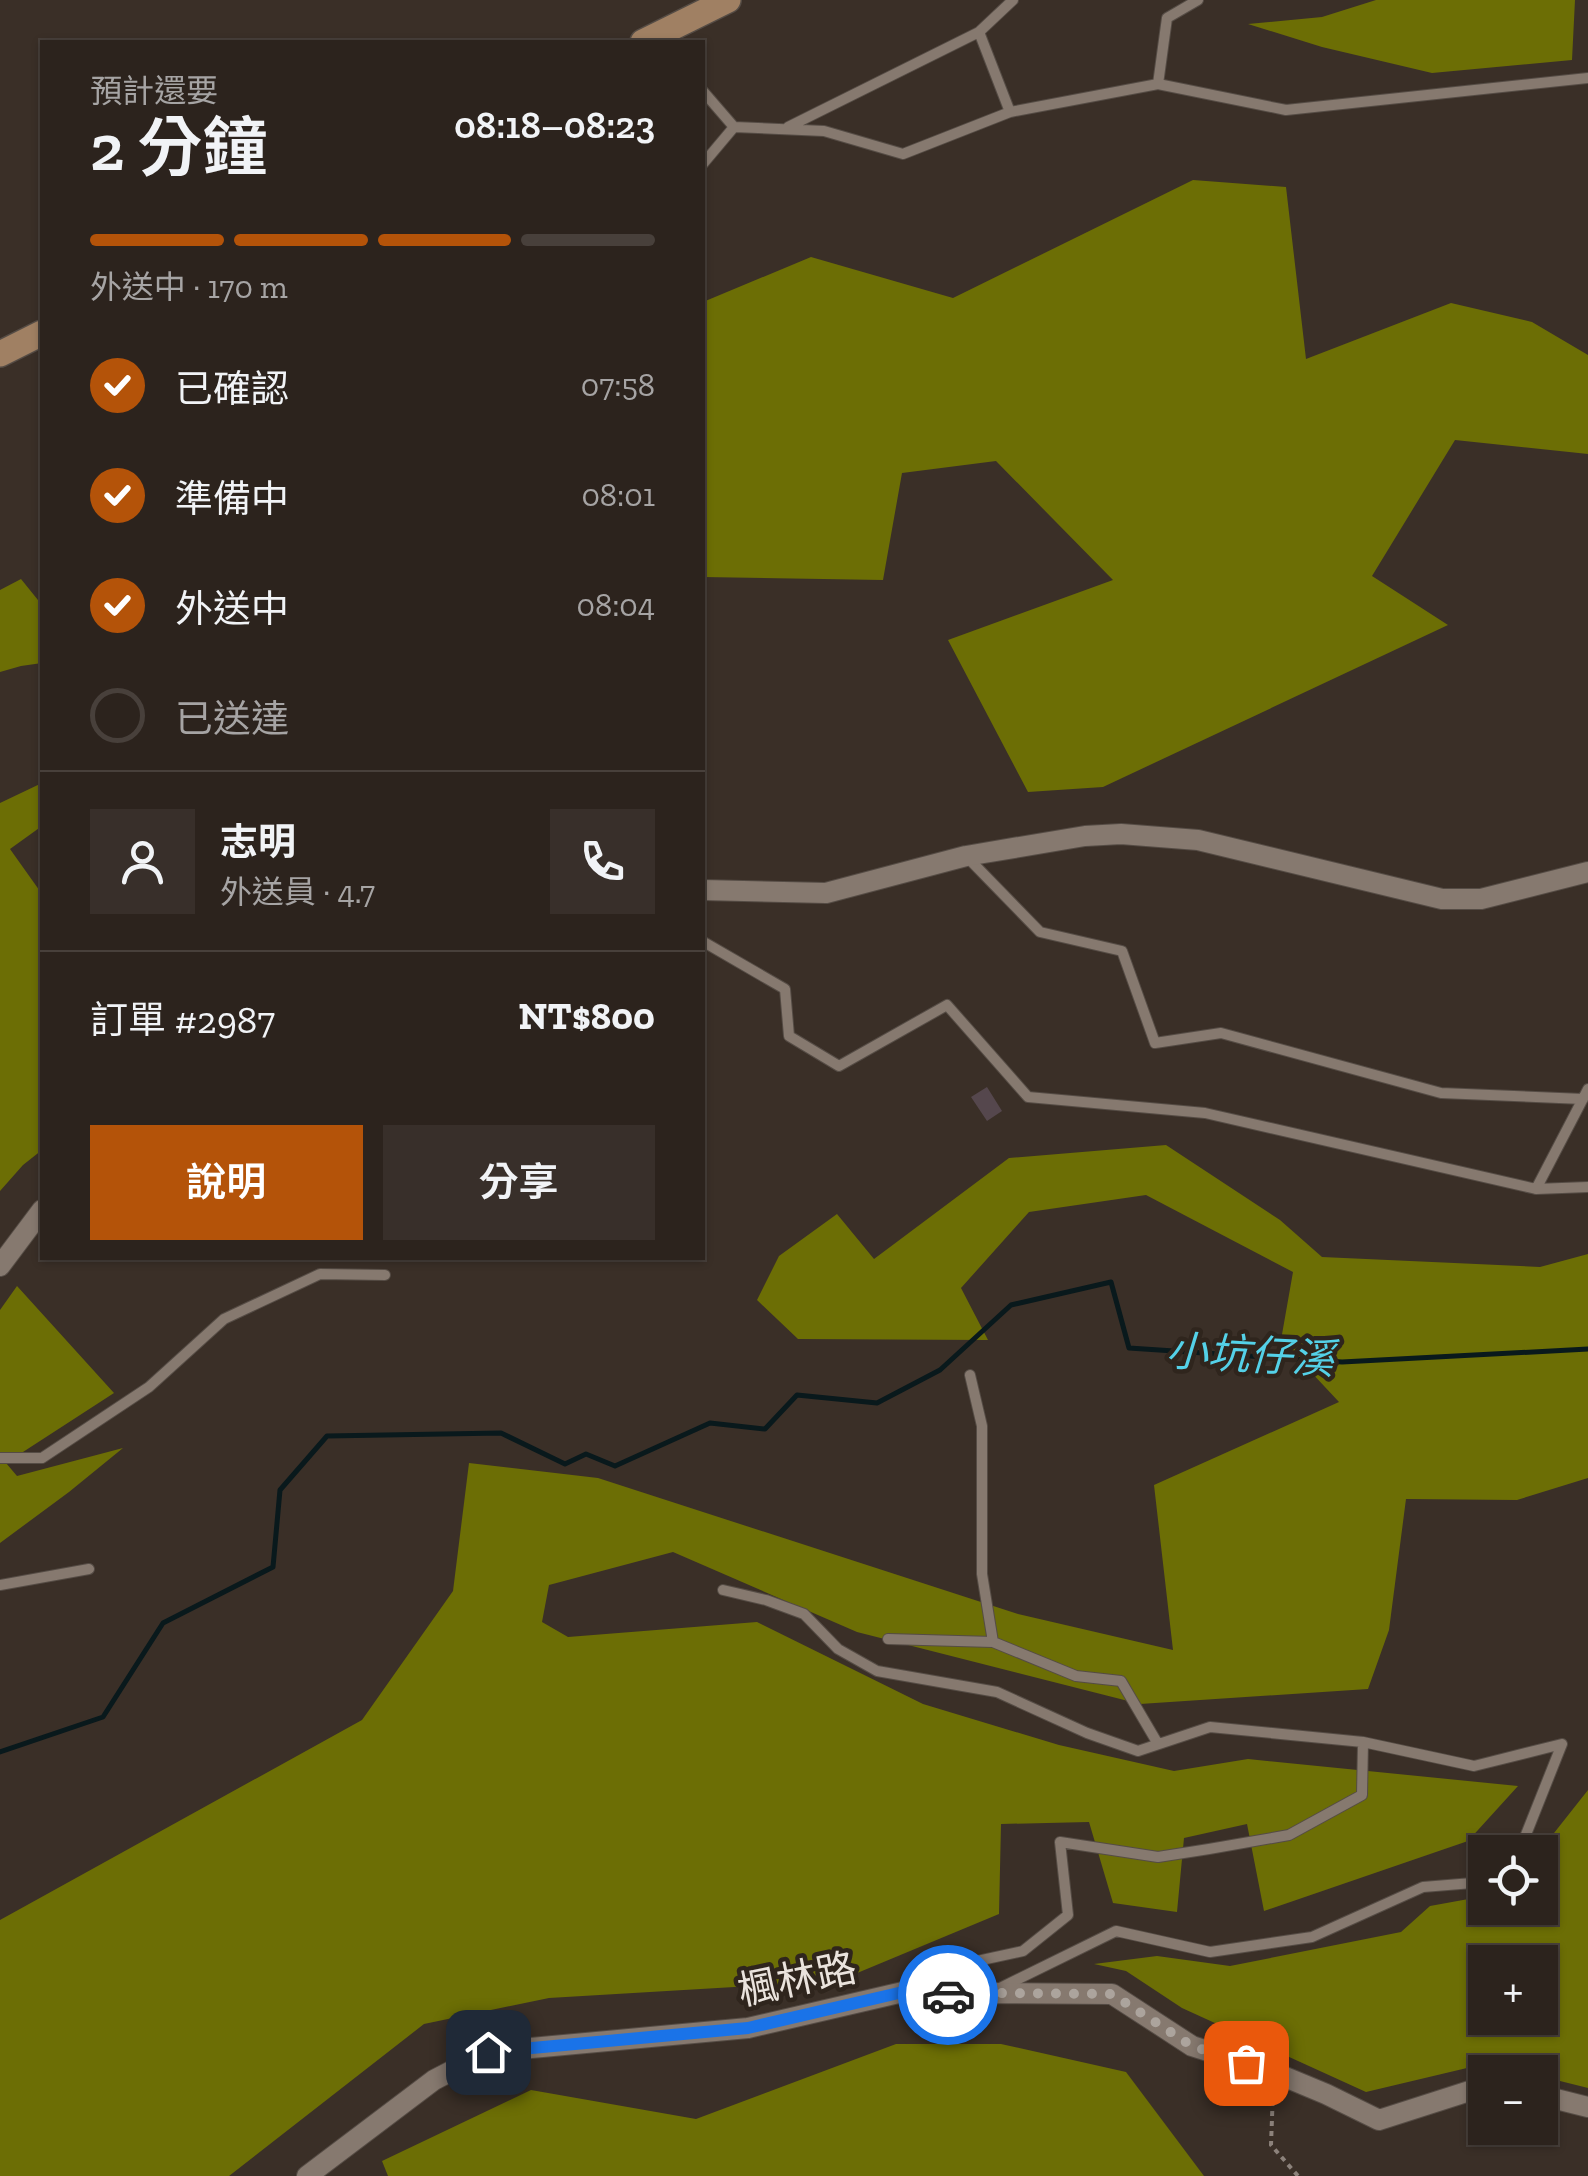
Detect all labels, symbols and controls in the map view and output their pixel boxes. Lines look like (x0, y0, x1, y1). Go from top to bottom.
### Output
text: 預計還要 (90, 72, 218, 110)
text: 08:18–08:23 (454, 102, 655, 148)
text: 2 分鐘 (90, 109, 268, 187)
text: 外送中 · 170 m (90, 268, 288, 306)
icon: check (90, 358, 145, 413)
text: 已確認 (175, 366, 289, 412)
text: 07:58 (581, 366, 655, 404)
icon: check (90, 468, 145, 523)
text: 準備中 (175, 476, 289, 522)
text: 08:01 (581, 476, 655, 514)
icon: check (90, 578, 145, 633)
text: 外送中 (175, 586, 289, 632)
text: 08:04 (577, 586, 655, 624)
text: 已送達 (175, 696, 289, 742)
button: person (90, 809, 195, 914)
button: phone (550, 809, 655, 914)
text: 志明 (220, 819, 296, 865)
text: 外送員 · 4.7 (220, 873, 375, 911)
text: NT$800 (518, 993, 655, 1039)
text: 訂單 #2987 (90, 997, 275, 1043)
button: 說明 (90, 1125, 363, 1240)
button: 分享 (383, 1125, 655, 1240)
water label: 小坑仔溪 (1165, 1325, 1340, 1385)
map controls (1468, 1835, 1558, 2145)
button: locate (1468, 1835, 1558, 1925)
street label: 楓林路 (733, 1943, 861, 2015)
courier (898, 1945, 998, 2045)
button: + (1468, 1945, 1558, 2035)
icon: car (921, 1968, 976, 2023)
pin (446, 2010, 531, 2095)
pin (1204, 2021, 1289, 2106)
icon: home (461, 2025, 516, 2080)
icon: bag (1219, 2036, 1274, 2091)
button: − (1468, 2055, 1558, 2145)

